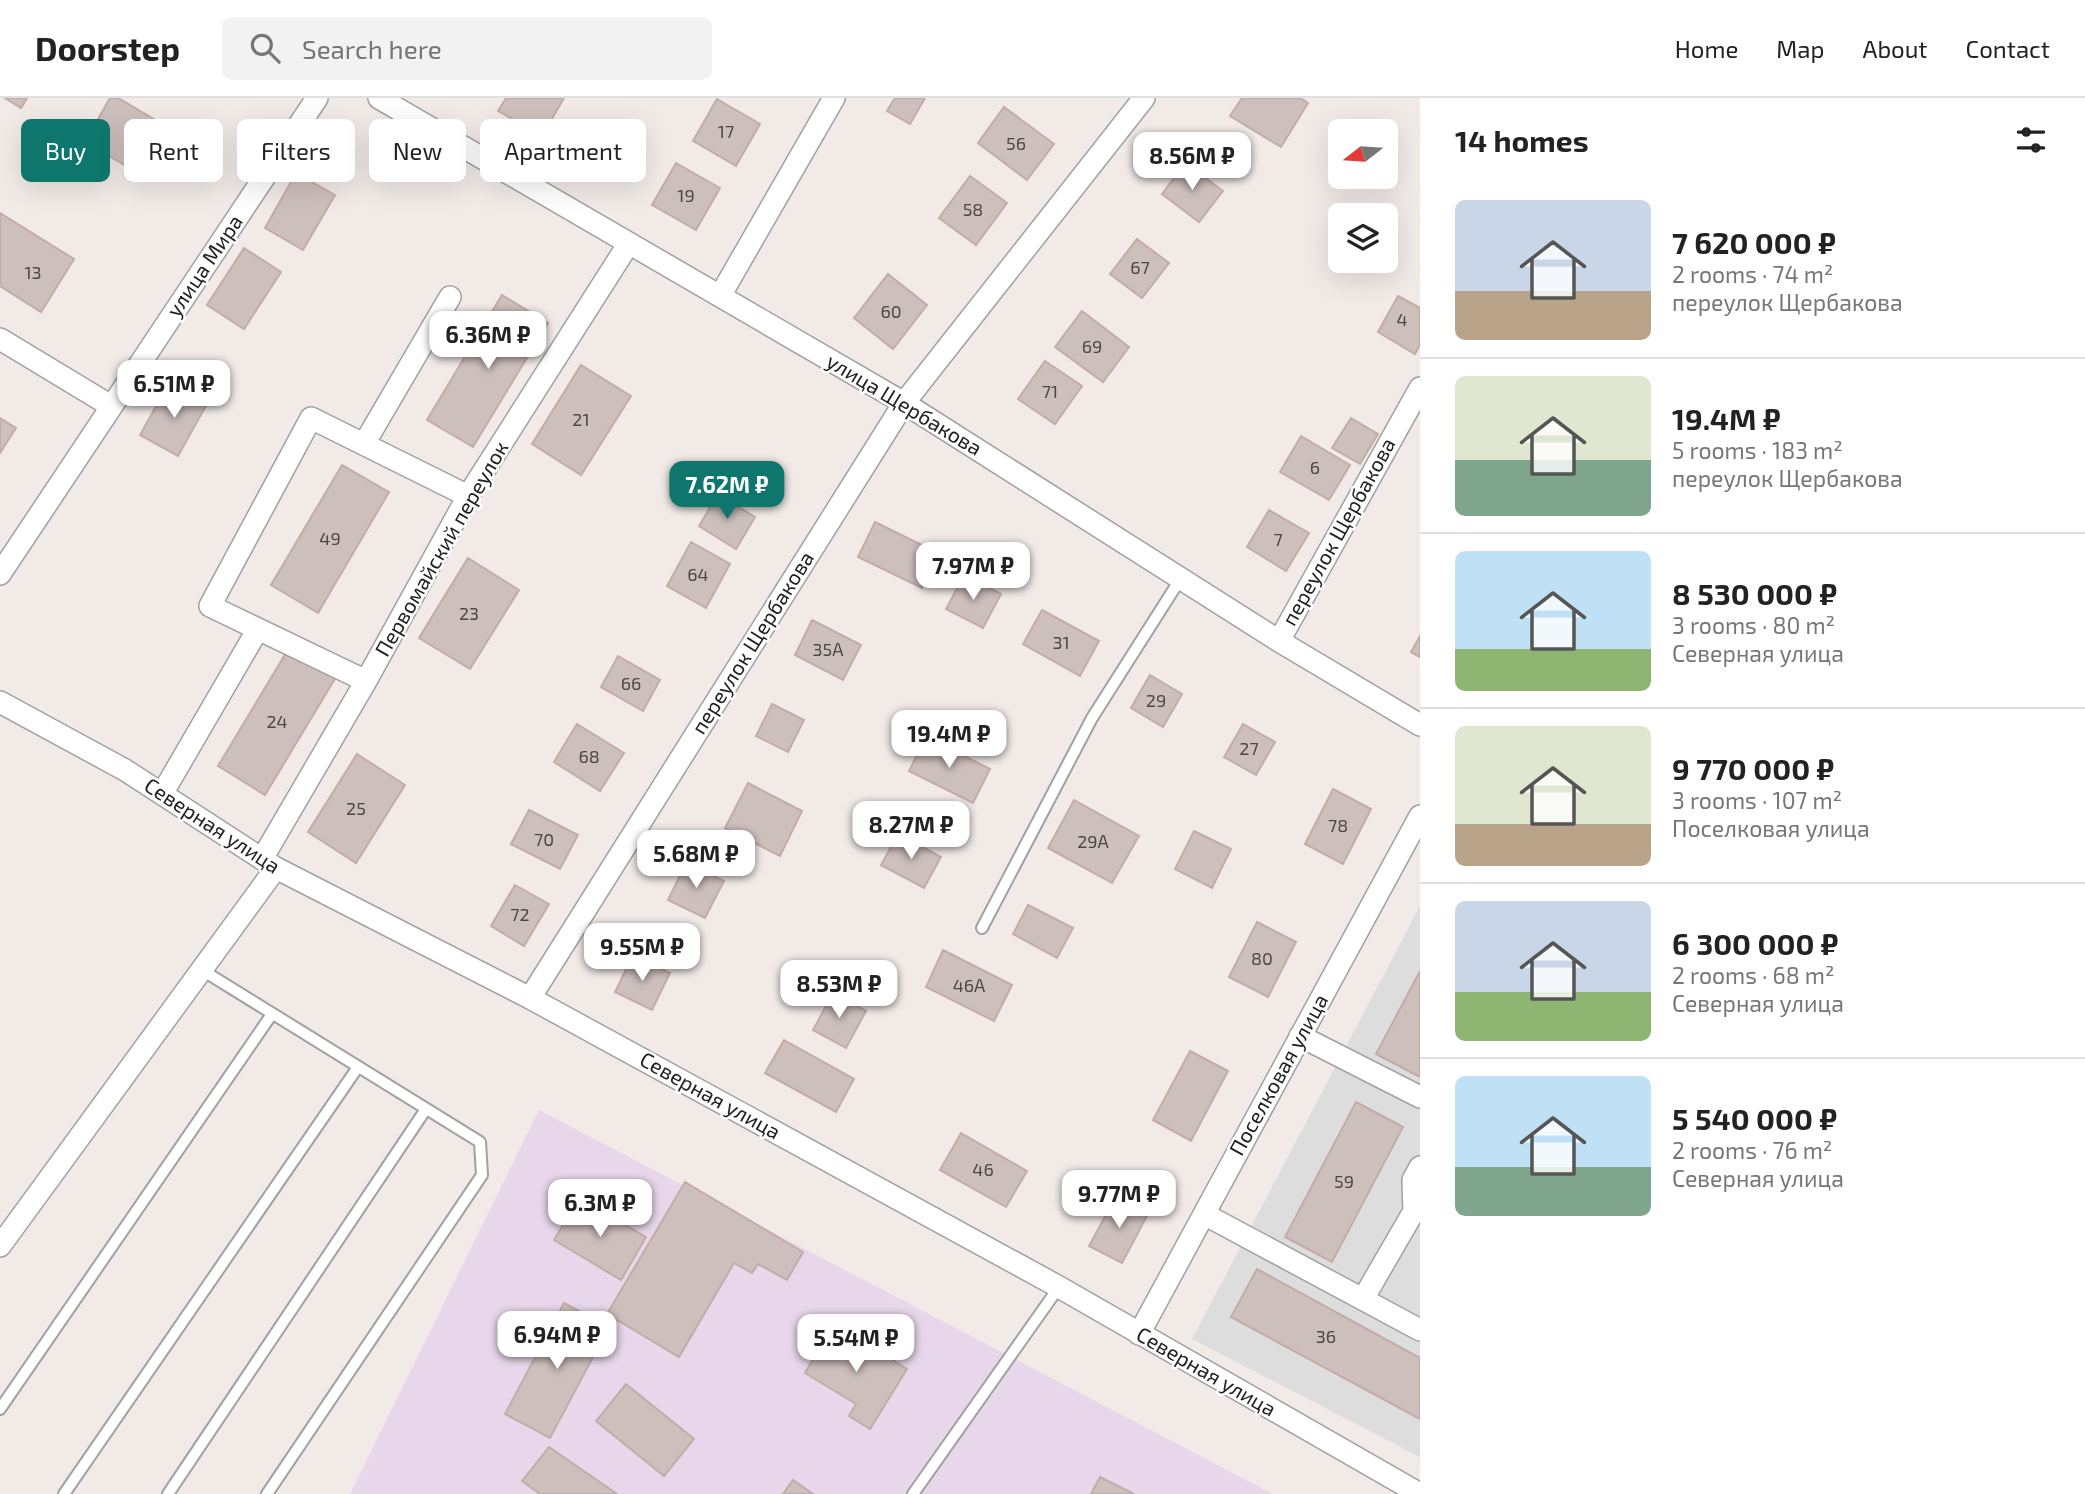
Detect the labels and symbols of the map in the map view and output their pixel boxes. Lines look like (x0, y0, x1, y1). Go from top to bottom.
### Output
north arrow (1328, 119, 1398, 189)
house number: 17 (718, 120, 734, 142)
house number: 56 (1006, 132, 1026, 154)
pin: 8.56M ₽ (1127, 132, 1257, 192)
house number: 19 (677, 184, 695, 206)
house number: 58 (963, 198, 983, 220)
street label: улица Мира (160, 209, 248, 322)
house number: 67 (1130, 256, 1150, 278)
house number: 13 (24, 261, 42, 283)
house number: 60 (880, 300, 902, 322)
house number: 4 (1396, 308, 1408, 330)
pin: 6.36M ₽ (423, 312, 553, 371)
house number: 69 (1082, 335, 1102, 357)
street label: улица Щербакова (822, 347, 987, 461)
pin: 6.51M ₽ (109, 360, 239, 420)
house number: 71 (1042, 380, 1058, 402)
house number: 21 (572, 408, 590, 430)
street label: переулок Щербакова (1276, 433, 1401, 630)
street label: Первомайский переулок (369, 436, 513, 661)
house number: 6 (1310, 456, 1320, 478)
pin: 7.62M ₽ (662, 462, 792, 521)
house number: 49 (319, 527, 341, 549)
house number: 7 (1273, 528, 1283, 550)
pin: 7.97M ₽ (908, 542, 1038, 602)
street label: переулок Щербакова (685, 546, 819, 739)
house number: 64 (687, 563, 709, 585)
house number: 23 (459, 602, 479, 624)
house number: 31 (1052, 631, 1070, 653)
house number: 35А (813, 638, 844, 660)
house number: 66 (621, 672, 641, 694)
house number: 29 (1146, 689, 1166, 711)
house number: 24 (266, 710, 288, 732)
pin: 19.4M ₽ (884, 710, 1014, 770)
house number: 27 (1239, 737, 1259, 759)
house number: 68 (578, 745, 600, 767)
street label: Северная улица (140, 772, 285, 879)
house number: 25 (346, 797, 366, 819)
pin: 8.27M ₽ (846, 802, 976, 861)
house number: 78 (1328, 814, 1348, 836)
house number: 70 (534, 828, 554, 850)
pin: 5.68M ₽ (631, 830, 761, 890)
house number: 29А (1077, 830, 1110, 852)
house number: 72 (510, 903, 530, 925)
pin: 9.55M ₽ (577, 924, 707, 983)
house number: 80 (1251, 947, 1273, 969)
pin: 8.53M ₽ (774, 960, 904, 1020)
house number: 46А (953, 974, 986, 996)
street label: Поселковая улица (1223, 989, 1333, 1160)
street label: Северная улица (636, 1046, 785, 1145)
house number: 46 (972, 1158, 994, 1180)
pin: 9.77M ₽ (1054, 1170, 1184, 1230)
house number: 59 (1334, 1170, 1354, 1192)
pin: 6.3M ₽ (543, 1180, 657, 1239)
pin: 6.94M ₽ (492, 1312, 622, 1371)
pin: 5.54M ₽ (791, 1314, 921, 1374)
street label: Северная улица (1132, 1321, 1281, 1422)
house number: 36 (1316, 1325, 1336, 1347)

